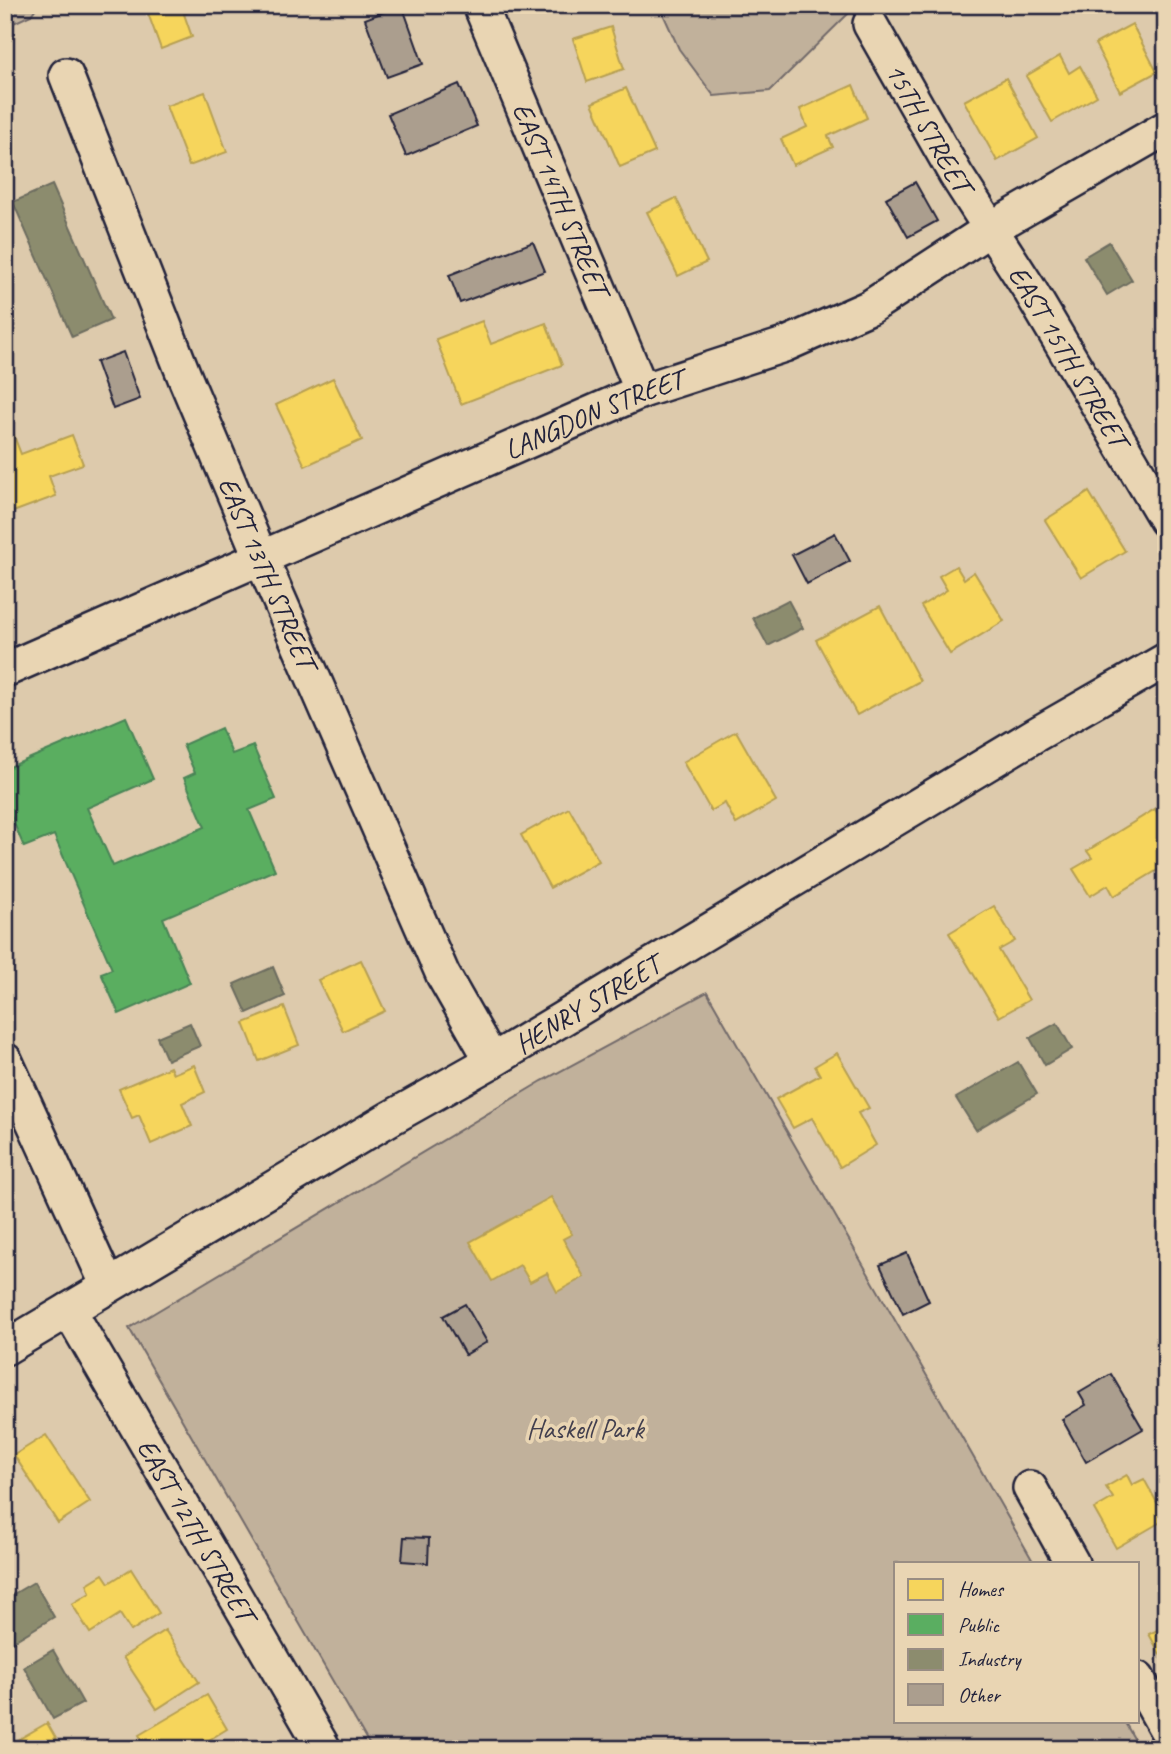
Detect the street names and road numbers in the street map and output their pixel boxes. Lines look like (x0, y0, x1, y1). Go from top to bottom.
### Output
street label: 15TH STREET (878, 56, 984, 205)
street label: EAST 14TH STREET (505, 97, 620, 307)
street label: EAST 15TH STREET (1001, 259, 1140, 459)
street label: LANGDON STREET (499, 359, 694, 467)
street label: EAST 13TH STREET (211, 471, 327, 680)
street label: HENRY STREET (508, 943, 672, 1061)
street label: EAST 12TH STREET (130, 1432, 267, 1633)

